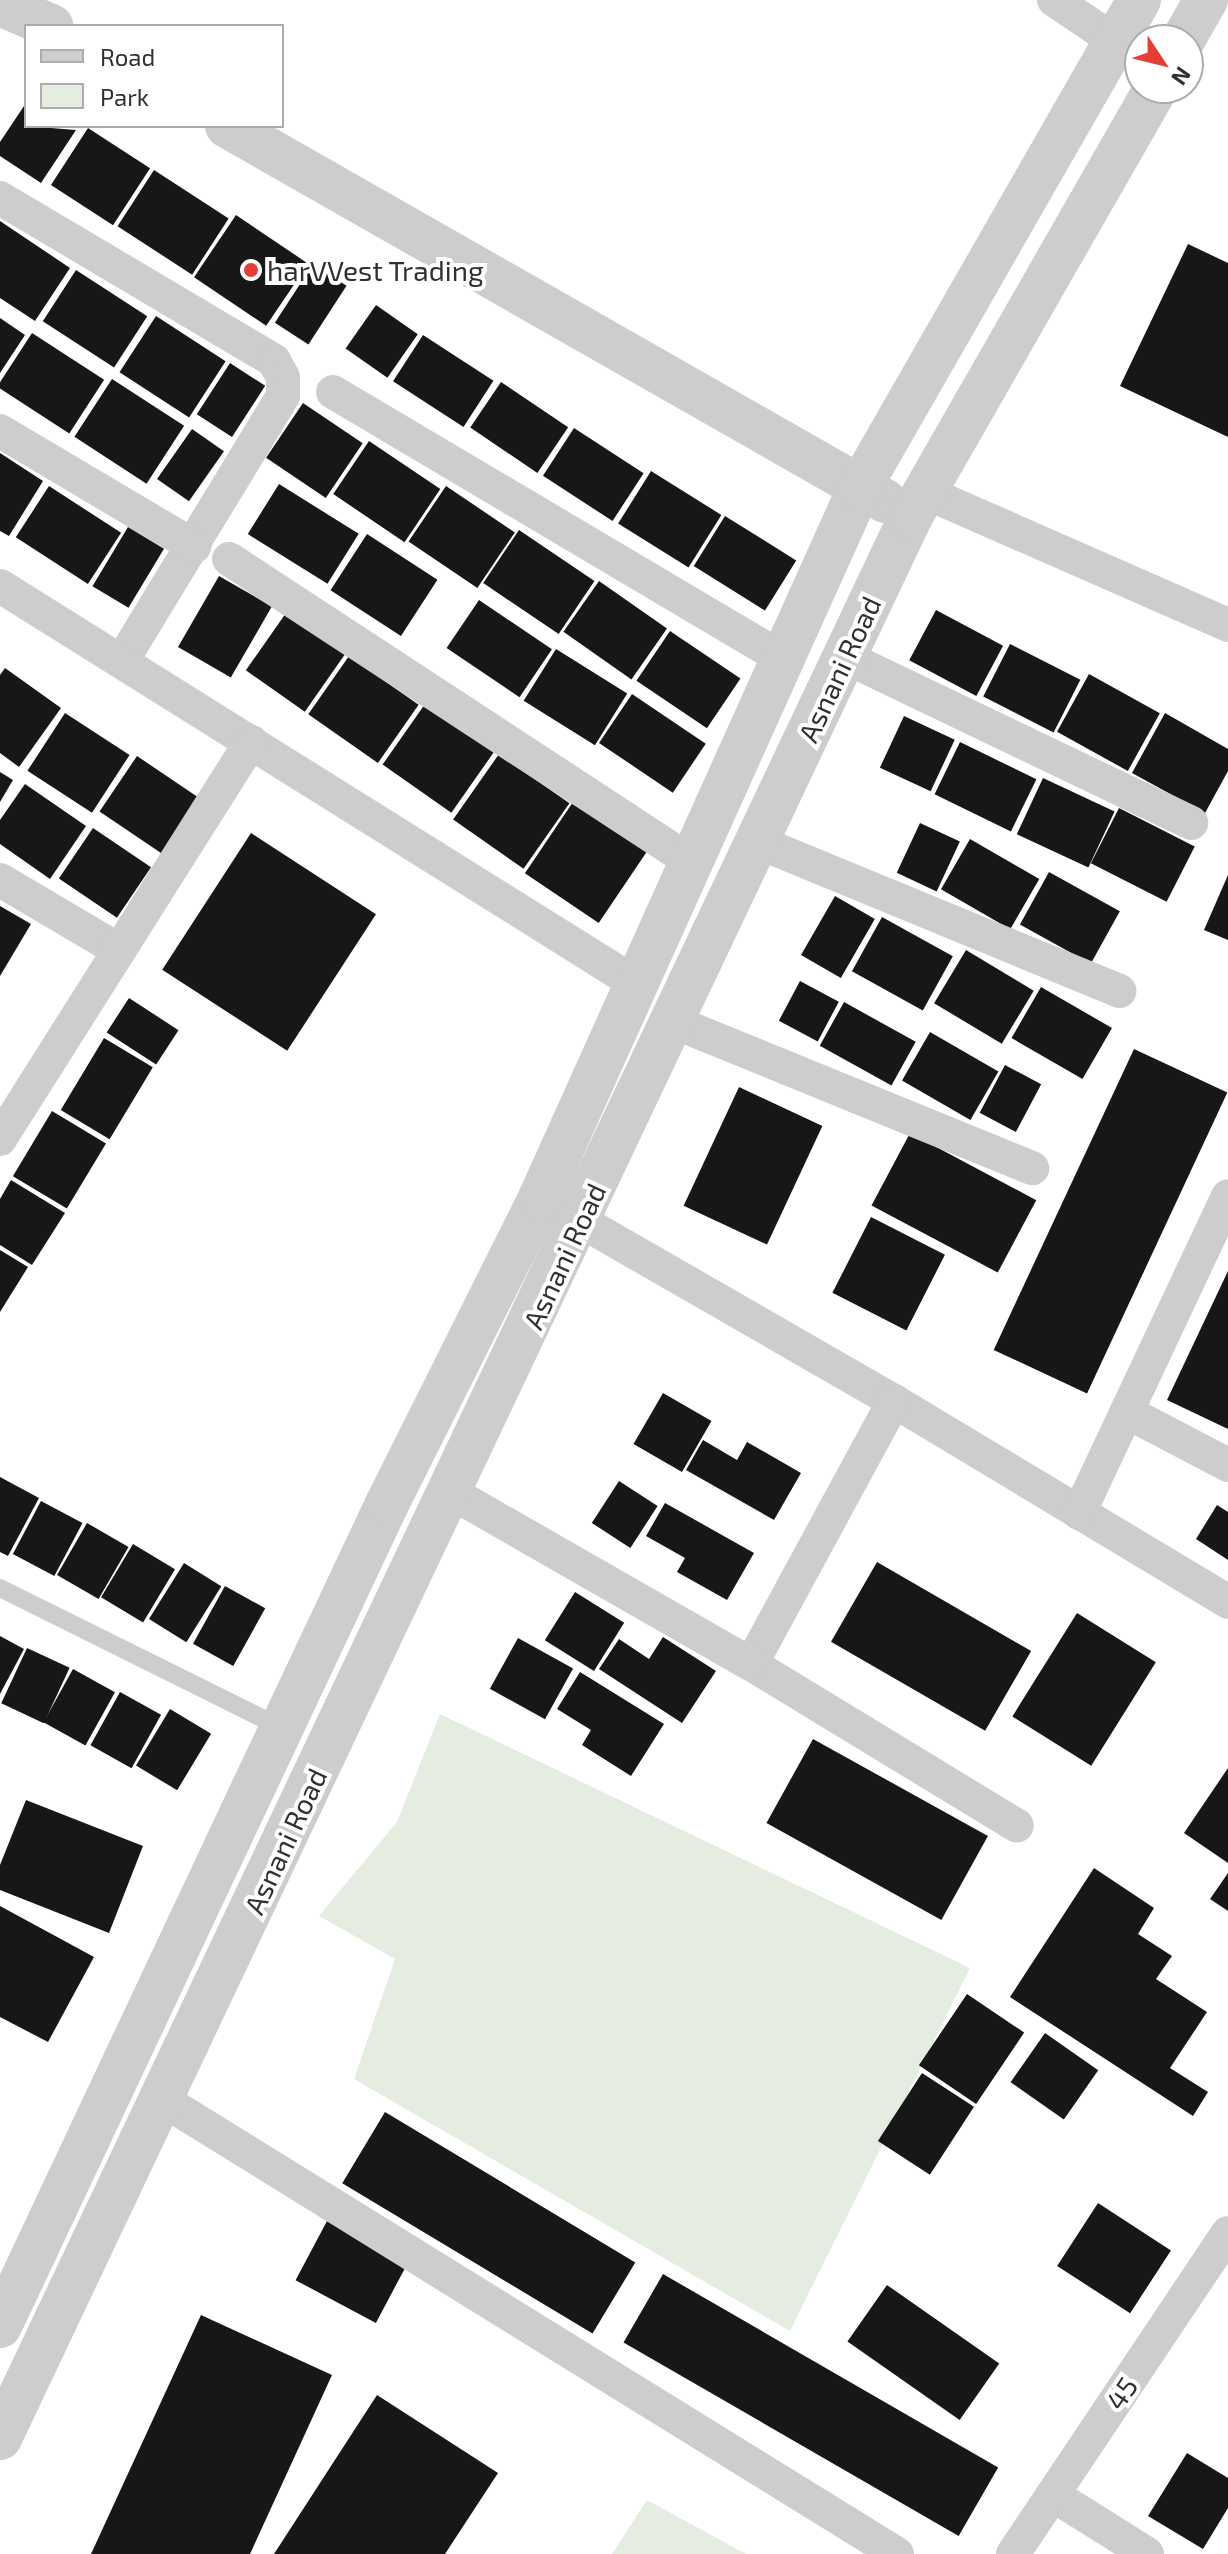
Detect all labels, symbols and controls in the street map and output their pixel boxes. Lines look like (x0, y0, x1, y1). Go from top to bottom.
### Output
legend (24, 24, 284, 128)
north arrow (1124, 24, 1204, 104)
text: Road (100, 42, 155, 71)
text: N (1167, 63, 1197, 91)
text: Park (100, 82, 149, 111)
place label: harVVest Trading (267, 253, 484, 287)
marker: harVVest Trading (242, 261, 260, 279)
street label: Asnani Road (791, 591, 887, 747)
street label: Asnani Road (516, 1178, 612, 1334)
street label: Asnani Road (237, 1763, 333, 1919)
street label: 45 (1098, 2370, 1144, 2416)

